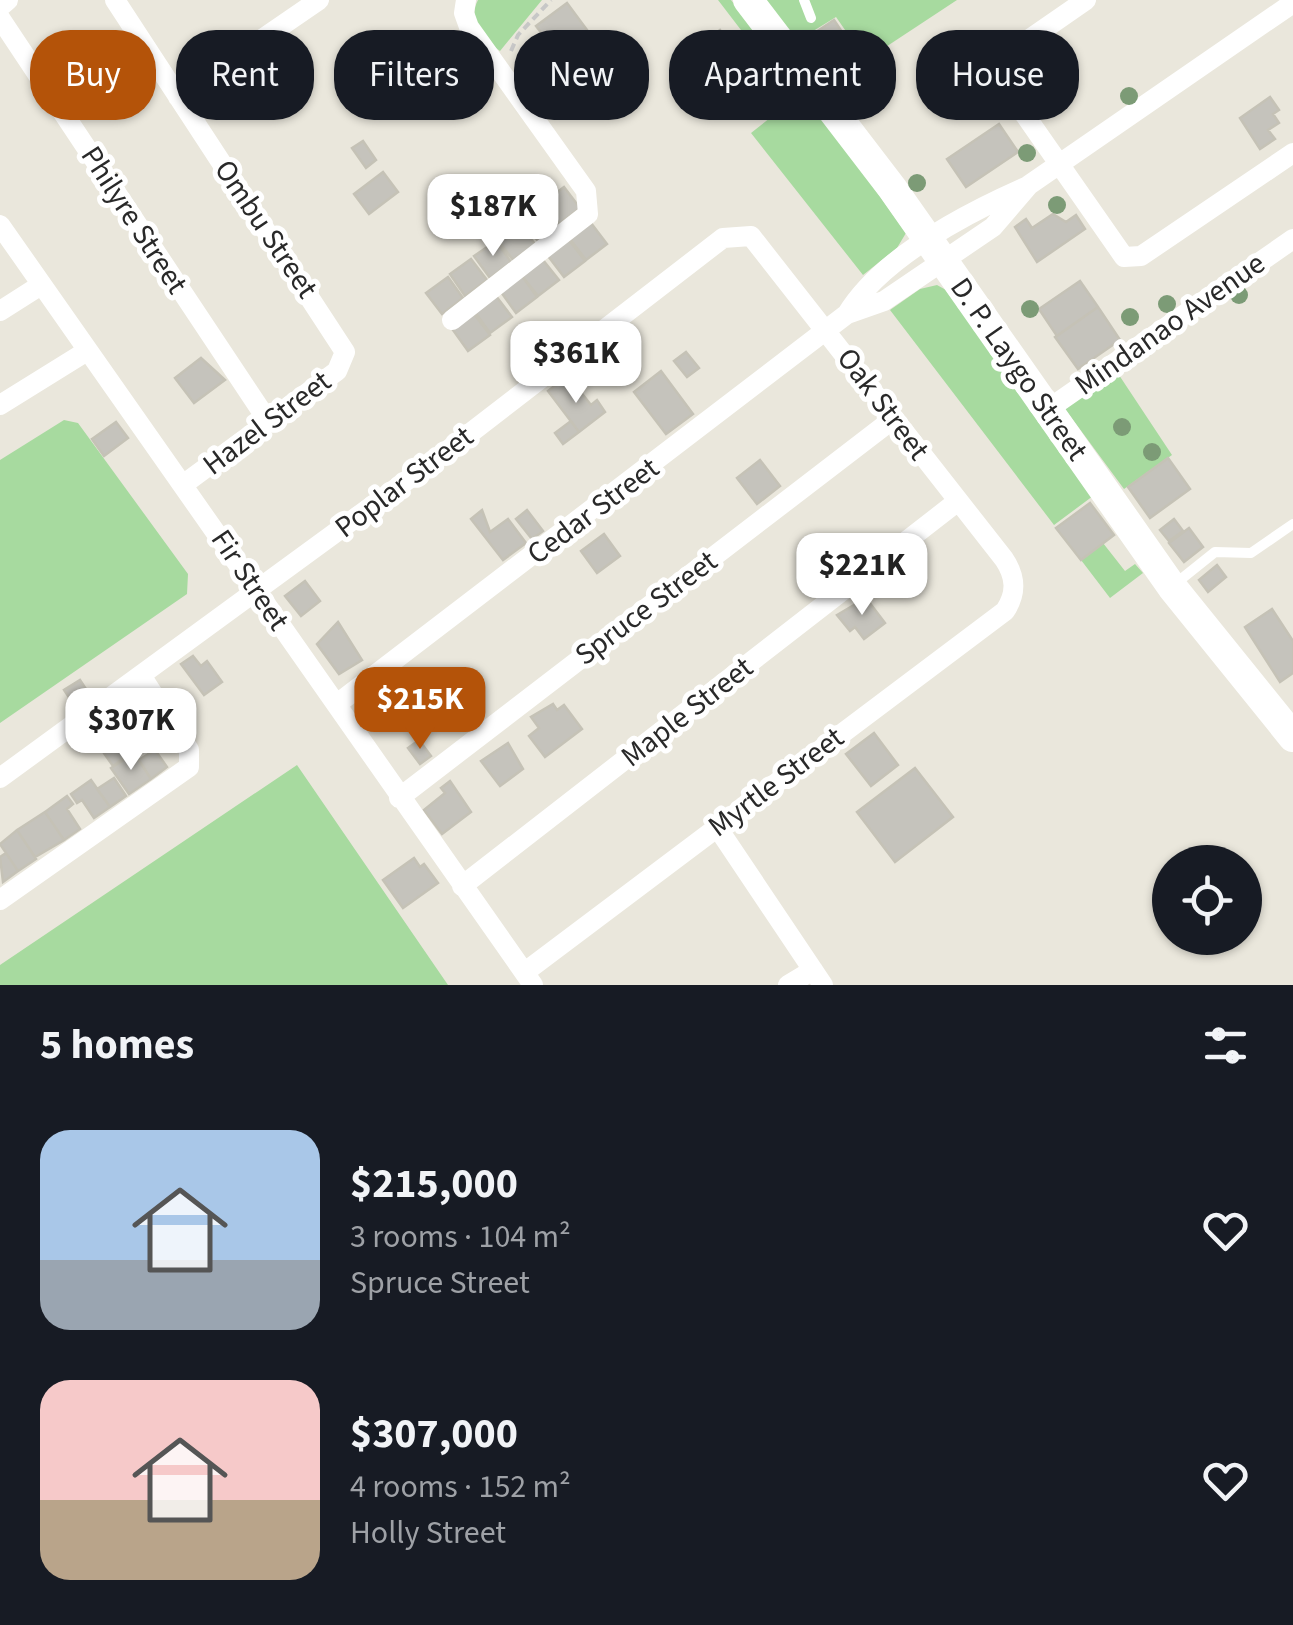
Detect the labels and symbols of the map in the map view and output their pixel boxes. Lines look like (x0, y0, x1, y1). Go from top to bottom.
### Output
street label: Philyre Street (70, 138, 198, 302)
street label: Ombu Street (204, 151, 328, 307)
pin: $187K (423, 174, 563, 259)
street label: Mindanao Avenue (1066, 242, 1274, 406)
street label: D. P. Laygo Street (940, 269, 1098, 469)
pin: $361K (506, 321, 646, 406)
street label: Oak Street (826, 339, 940, 469)
street label: Hazel Street (194, 360, 340, 486)
street label: Poplar Street (326, 416, 482, 548)
street label: Cedar Street (518, 447, 668, 575)
street label: Fir Street (200, 521, 300, 639)
pin: $221K (792, 533, 932, 618)
street label: Spruce Street (566, 540, 726, 676)
street label: Maple Street (612, 647, 762, 777)
pin: $215K (350, 667, 490, 752)
pin: $307K (61, 688, 201, 773)
street label: Myrtle Street (699, 717, 853, 847)

